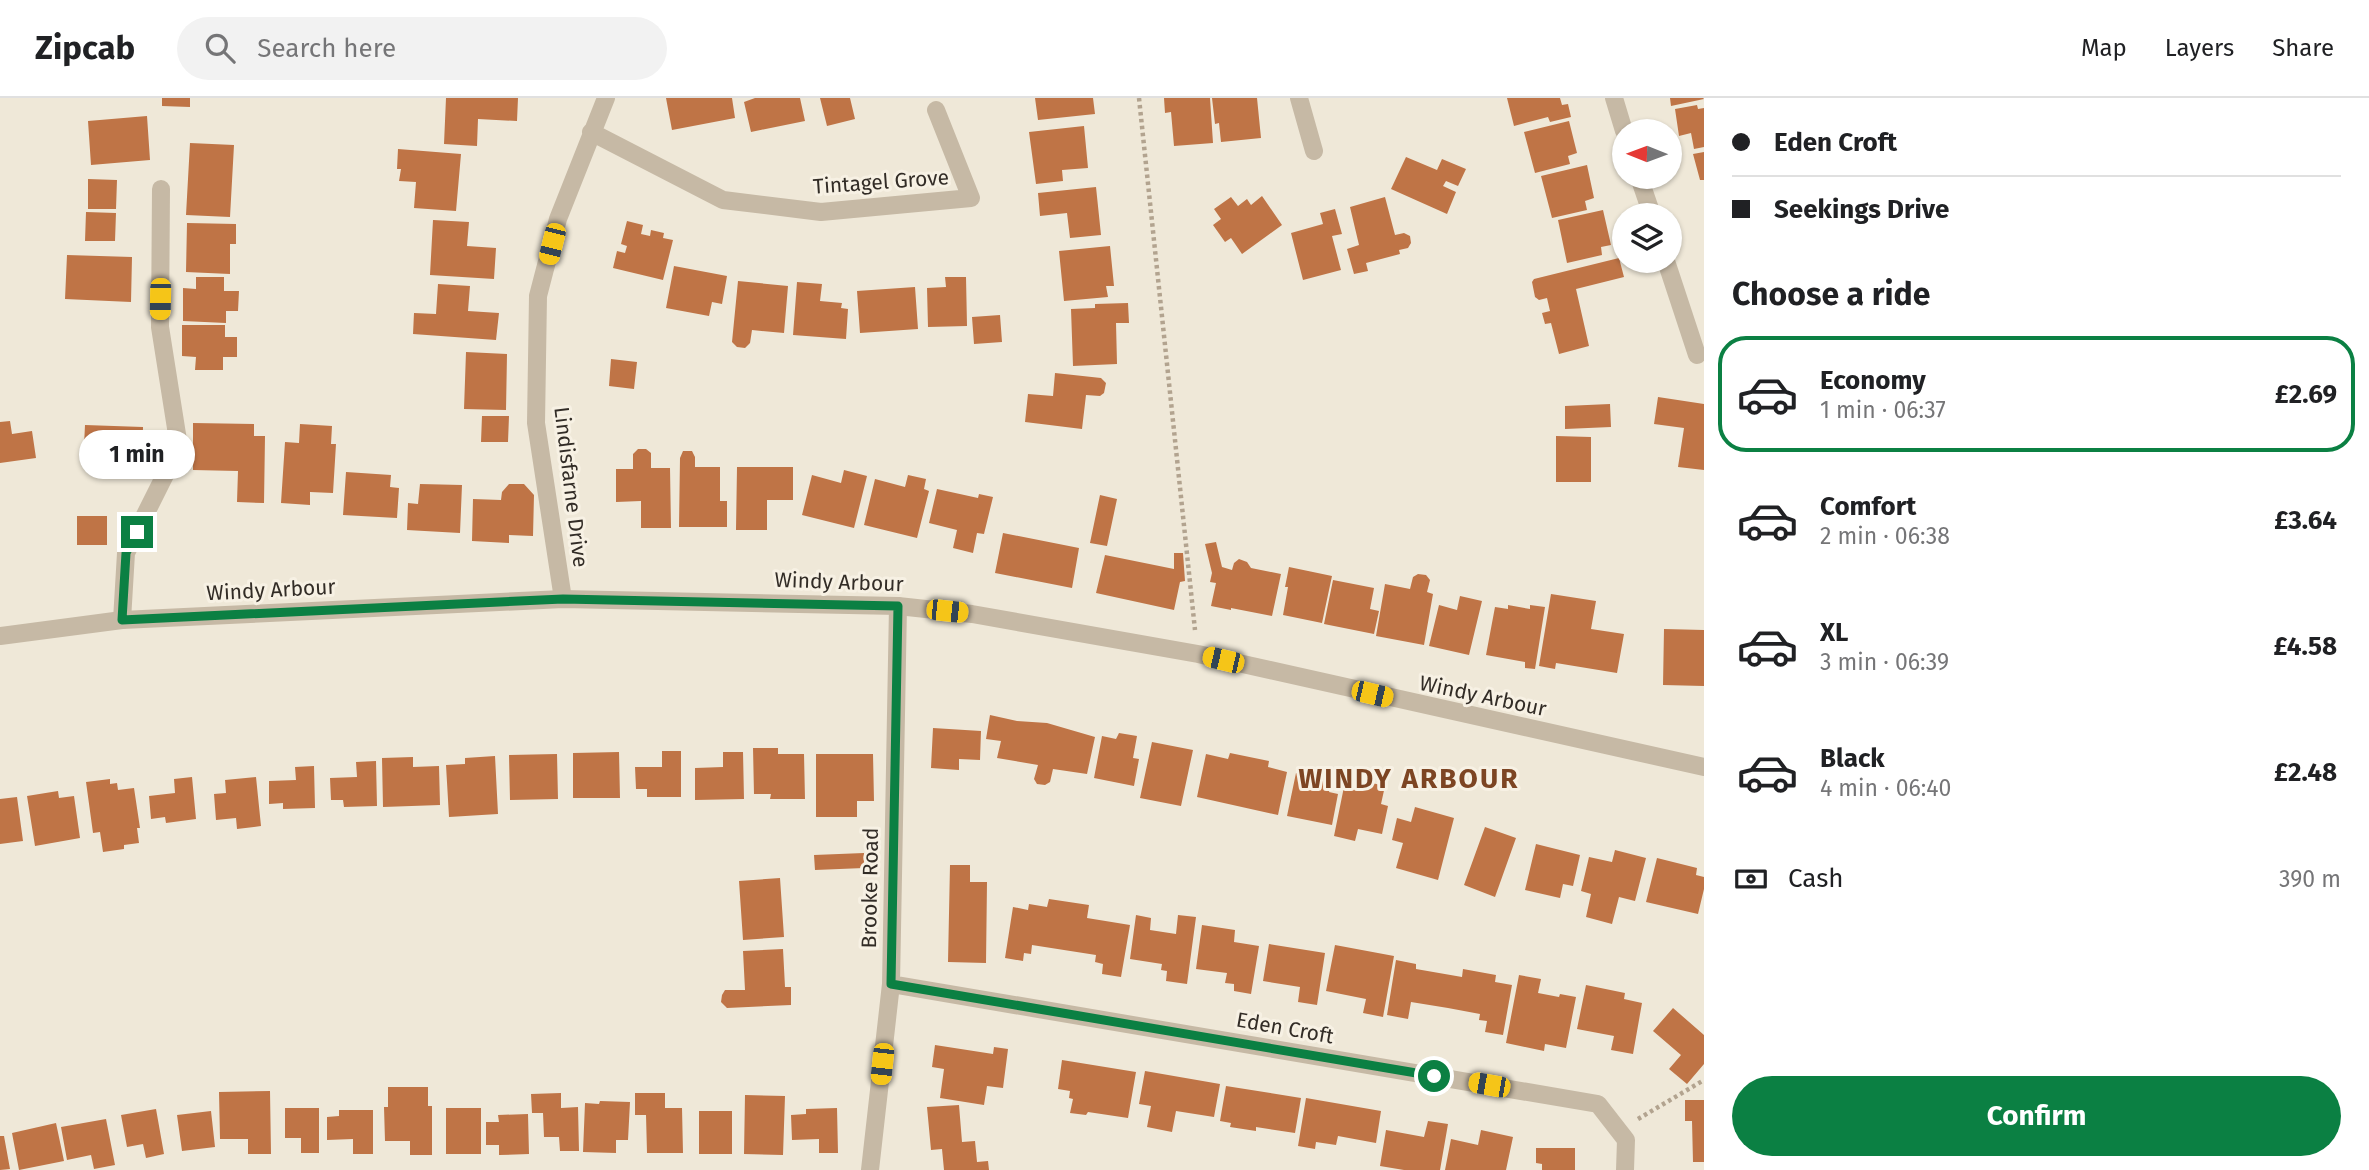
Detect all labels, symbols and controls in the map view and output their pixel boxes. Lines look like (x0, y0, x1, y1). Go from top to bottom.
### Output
search box (177, 17, 667, 80)
text: Zipcab (35, 28, 135, 68)
icon: search (201, 29, 239, 67)
text: Search here (257, 33, 396, 64)
text: Map (2081, 34, 2127, 62)
text: Layers (2165, 34, 2234, 62)
text: Share (2272, 34, 2334, 62)
north arrow (1612, 119, 1682, 189)
map controls (1612, 119, 1682, 273)
text: Eden Croft (1774, 127, 1897, 158)
street label: Tintagel Grove (812, 164, 950, 200)
text: Seekings Drive (1774, 194, 1949, 225)
button: layers (1612, 203, 1682, 273)
car (537, 221, 568, 267)
text: Choose a ride (1732, 275, 1930, 313)
car (150, 278, 171, 320)
icon: car (1736, 363, 1799, 426)
text: Economy (1820, 365, 1926, 396)
text: £2.69 (2275, 379, 2337, 410)
text: 1 min · 06:37 (1820, 396, 1946, 424)
street label: Lindisfarne Drive (548, 405, 594, 569)
callout: 1 min (79, 430, 195, 480)
text: 1 min (109, 440, 165, 468)
icon: car (1736, 489, 1799, 552)
text: Comfort (1820, 491, 1916, 522)
text: £3.64 (2274, 505, 2337, 536)
route end (121, 516, 153, 548)
text: 2 min · 06:38 (1820, 522, 1950, 550)
street label: Windy Arbour (774, 567, 904, 597)
street label: Windy Arbour (206, 574, 336, 606)
car (926, 598, 969, 624)
icon: car (1736, 615, 1799, 678)
text: XL (1820, 617, 1848, 648)
text: £4.58 (2274, 631, 2337, 662)
car (1201, 645, 1246, 675)
text: 3 min · 06:39 (1820, 648, 1949, 676)
street label: Windy Arbour (1417, 670, 1549, 722)
car (1350, 679, 1395, 709)
icon: car (1736, 741, 1799, 804)
text: Black (1820, 743, 1885, 774)
text: £2.48 (2274, 757, 2337, 788)
district label: WINDY ARBOUR (1299, 762, 1519, 795)
text: 4 min · 06:40 (1820, 774, 1951, 802)
street label: Brooke Road (856, 827, 884, 949)
icon: cash (1732, 860, 1770, 898)
text: Cash (1788, 863, 1844, 894)
text: 390 m (2279, 865, 2341, 893)
street label: Eden Croft (1234, 1007, 1336, 1049)
car (870, 1042, 895, 1086)
route start (1418, 1060, 1450, 1092)
car (1467, 1071, 1512, 1099)
button: Confirm (1732, 1076, 2341, 1156)

